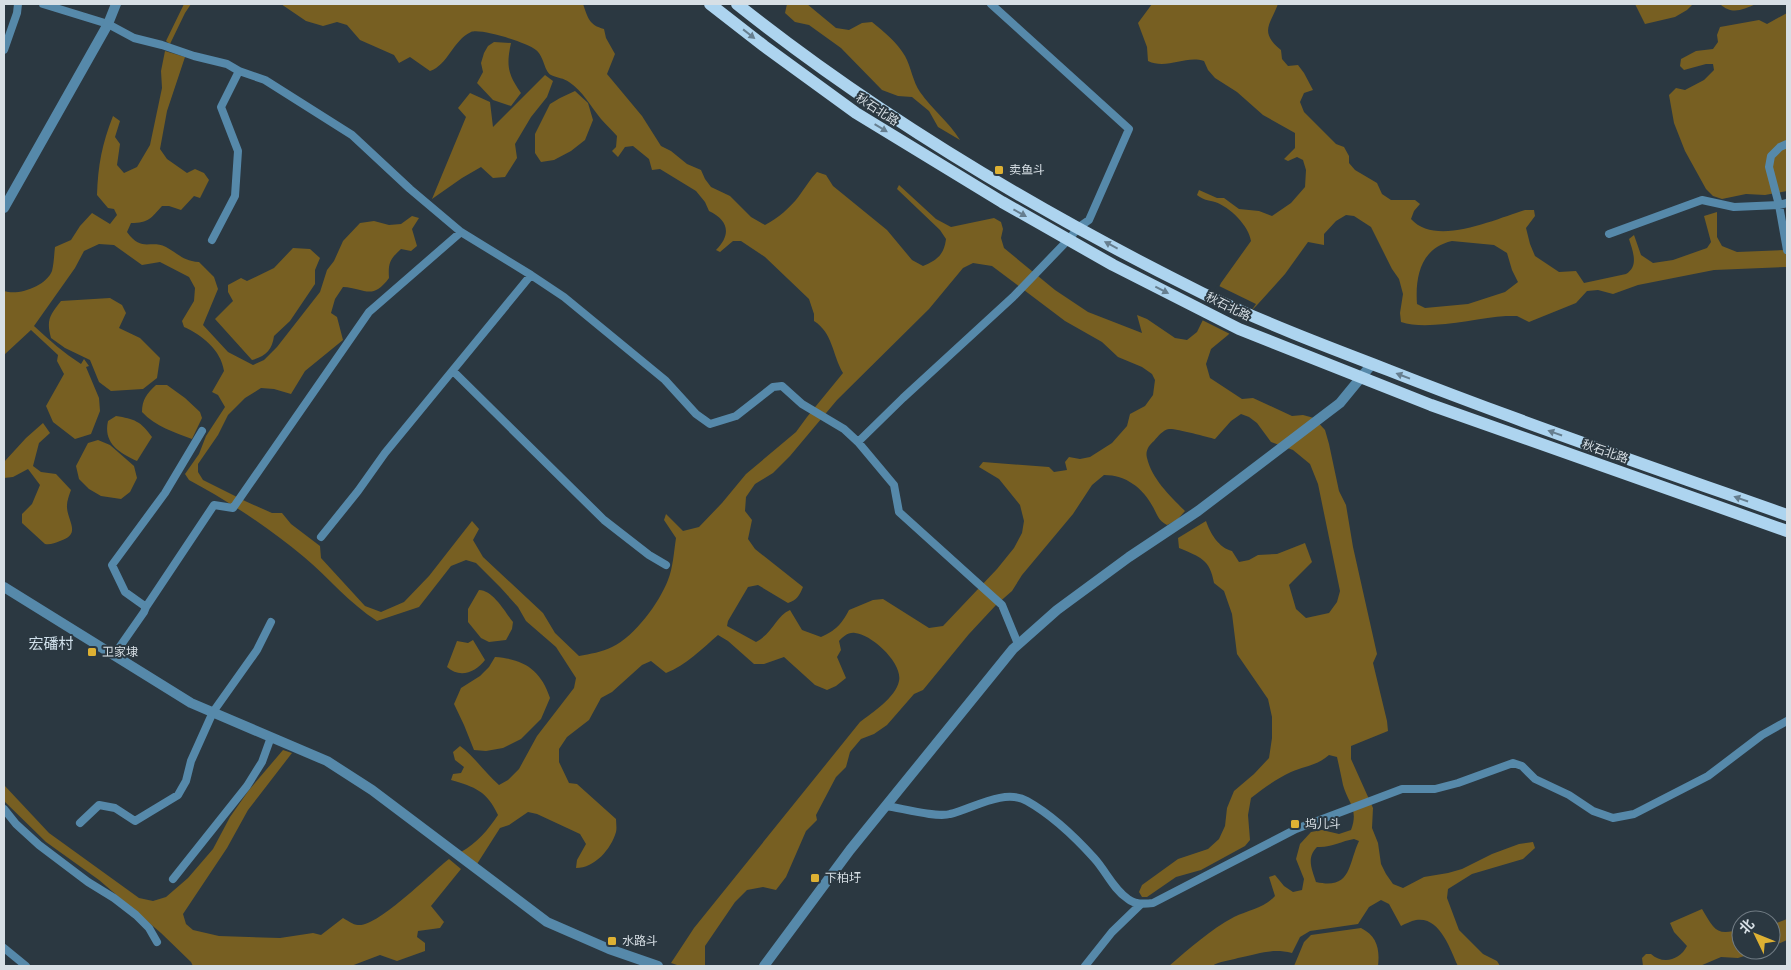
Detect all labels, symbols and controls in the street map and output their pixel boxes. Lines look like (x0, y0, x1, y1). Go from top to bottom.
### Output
one-way arrow (742, 29, 756, 39)
street label: 秋石北路 (853, 91, 901, 129)
one-way arrow (874, 124, 887, 133)
place label: 卖鱼斗 (1009, 163, 1045, 178)
marker: 卖鱼斗 (993, 164, 1005, 176)
one-way arrow (1013, 208, 1026, 217)
one-way arrow (1104, 241, 1119, 249)
one-way arrow (1155, 286, 1170, 294)
street label: 秋石北路 (1203, 290, 1253, 324)
one-way arrow (1395, 372, 1410, 380)
one-way arrow (1547, 429, 1562, 437)
street label: 秋石北路 (1580, 437, 1630, 467)
one-way arrow (1734, 495, 1749, 502)
district label: 宏磻村 (28, 635, 74, 653)
place label: 卫家埭 (102, 645, 138, 660)
marker: 卫家埭 (86, 646, 98, 658)
place label: 坞儿斗 (1305, 817, 1341, 832)
marker: 坞儿斗 (1289, 818, 1301, 830)
place label: 下柏圩 (825, 871, 861, 886)
marker: 下柏圩 (809, 872, 821, 884)
north arrow (1731, 910, 1781, 960)
text: 北 (1736, 916, 1758, 937)
place label: 水路斗 (622, 934, 658, 949)
marker: 水路斗 (606, 935, 618, 947)

